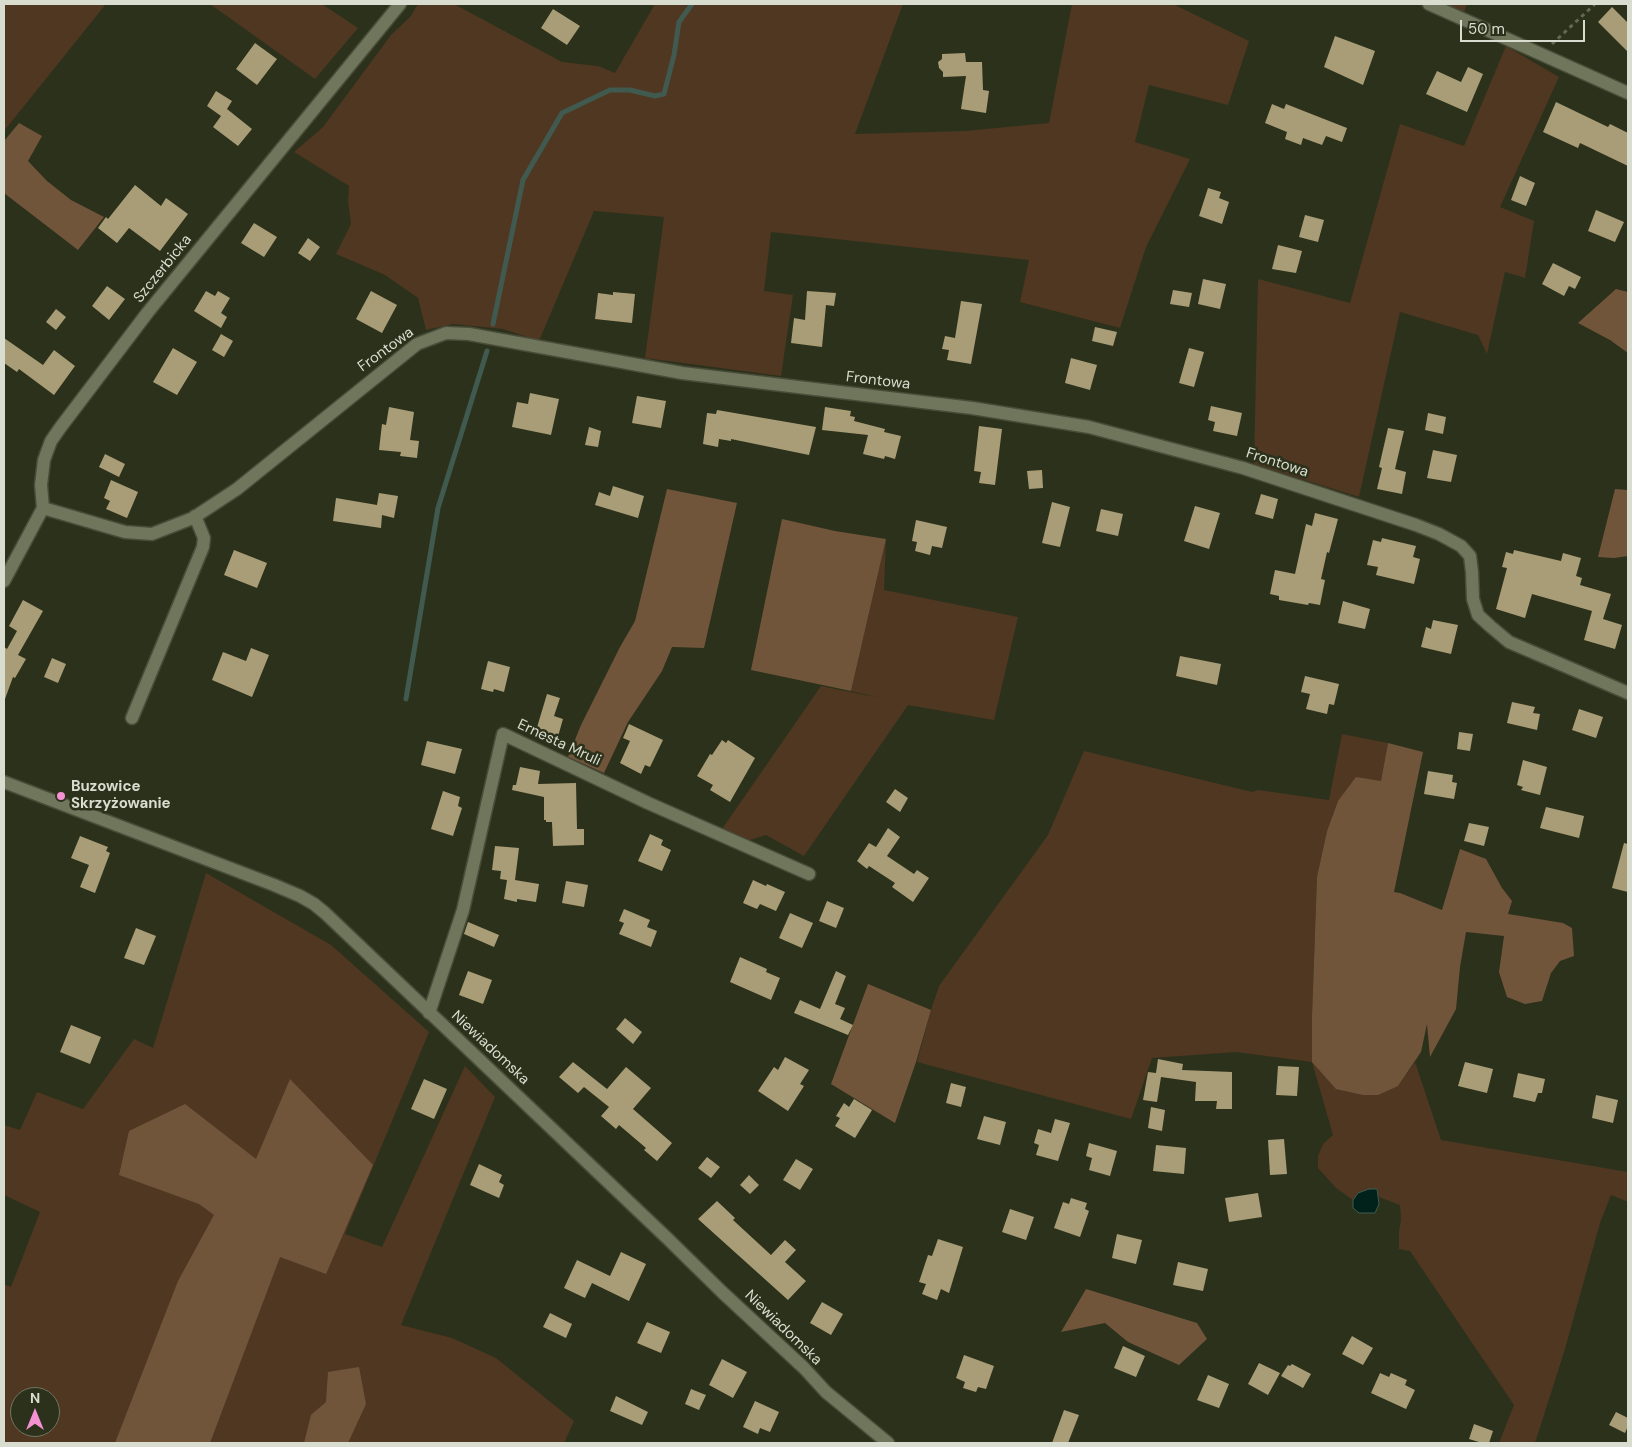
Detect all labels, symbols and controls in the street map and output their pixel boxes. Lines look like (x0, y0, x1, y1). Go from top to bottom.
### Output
scale bar (1462, 10, 1587, 42)
text: 50 m (1468, 19, 1505, 39)
street label: Szczerbicka (130, 231, 196, 307)
street label: Frontowa (355, 324, 417, 376)
street label: Frontowa (845, 368, 911, 394)
street label: Frontowa (1244, 444, 1310, 482)
street label: Ernesta Mruli (514, 716, 604, 770)
place label: Buzowice Skrzyżowanie (71, 778, 171, 813)
marker: Buzowice Skrzyżowanie (55, 790, 67, 802)
street label: Niewiadomska (447, 1007, 533, 1089)
street label: Niewiadomska (741, 1287, 825, 1369)
north arrow (10, 1387, 60, 1437)
text: N (30, 1389, 40, 1407)

